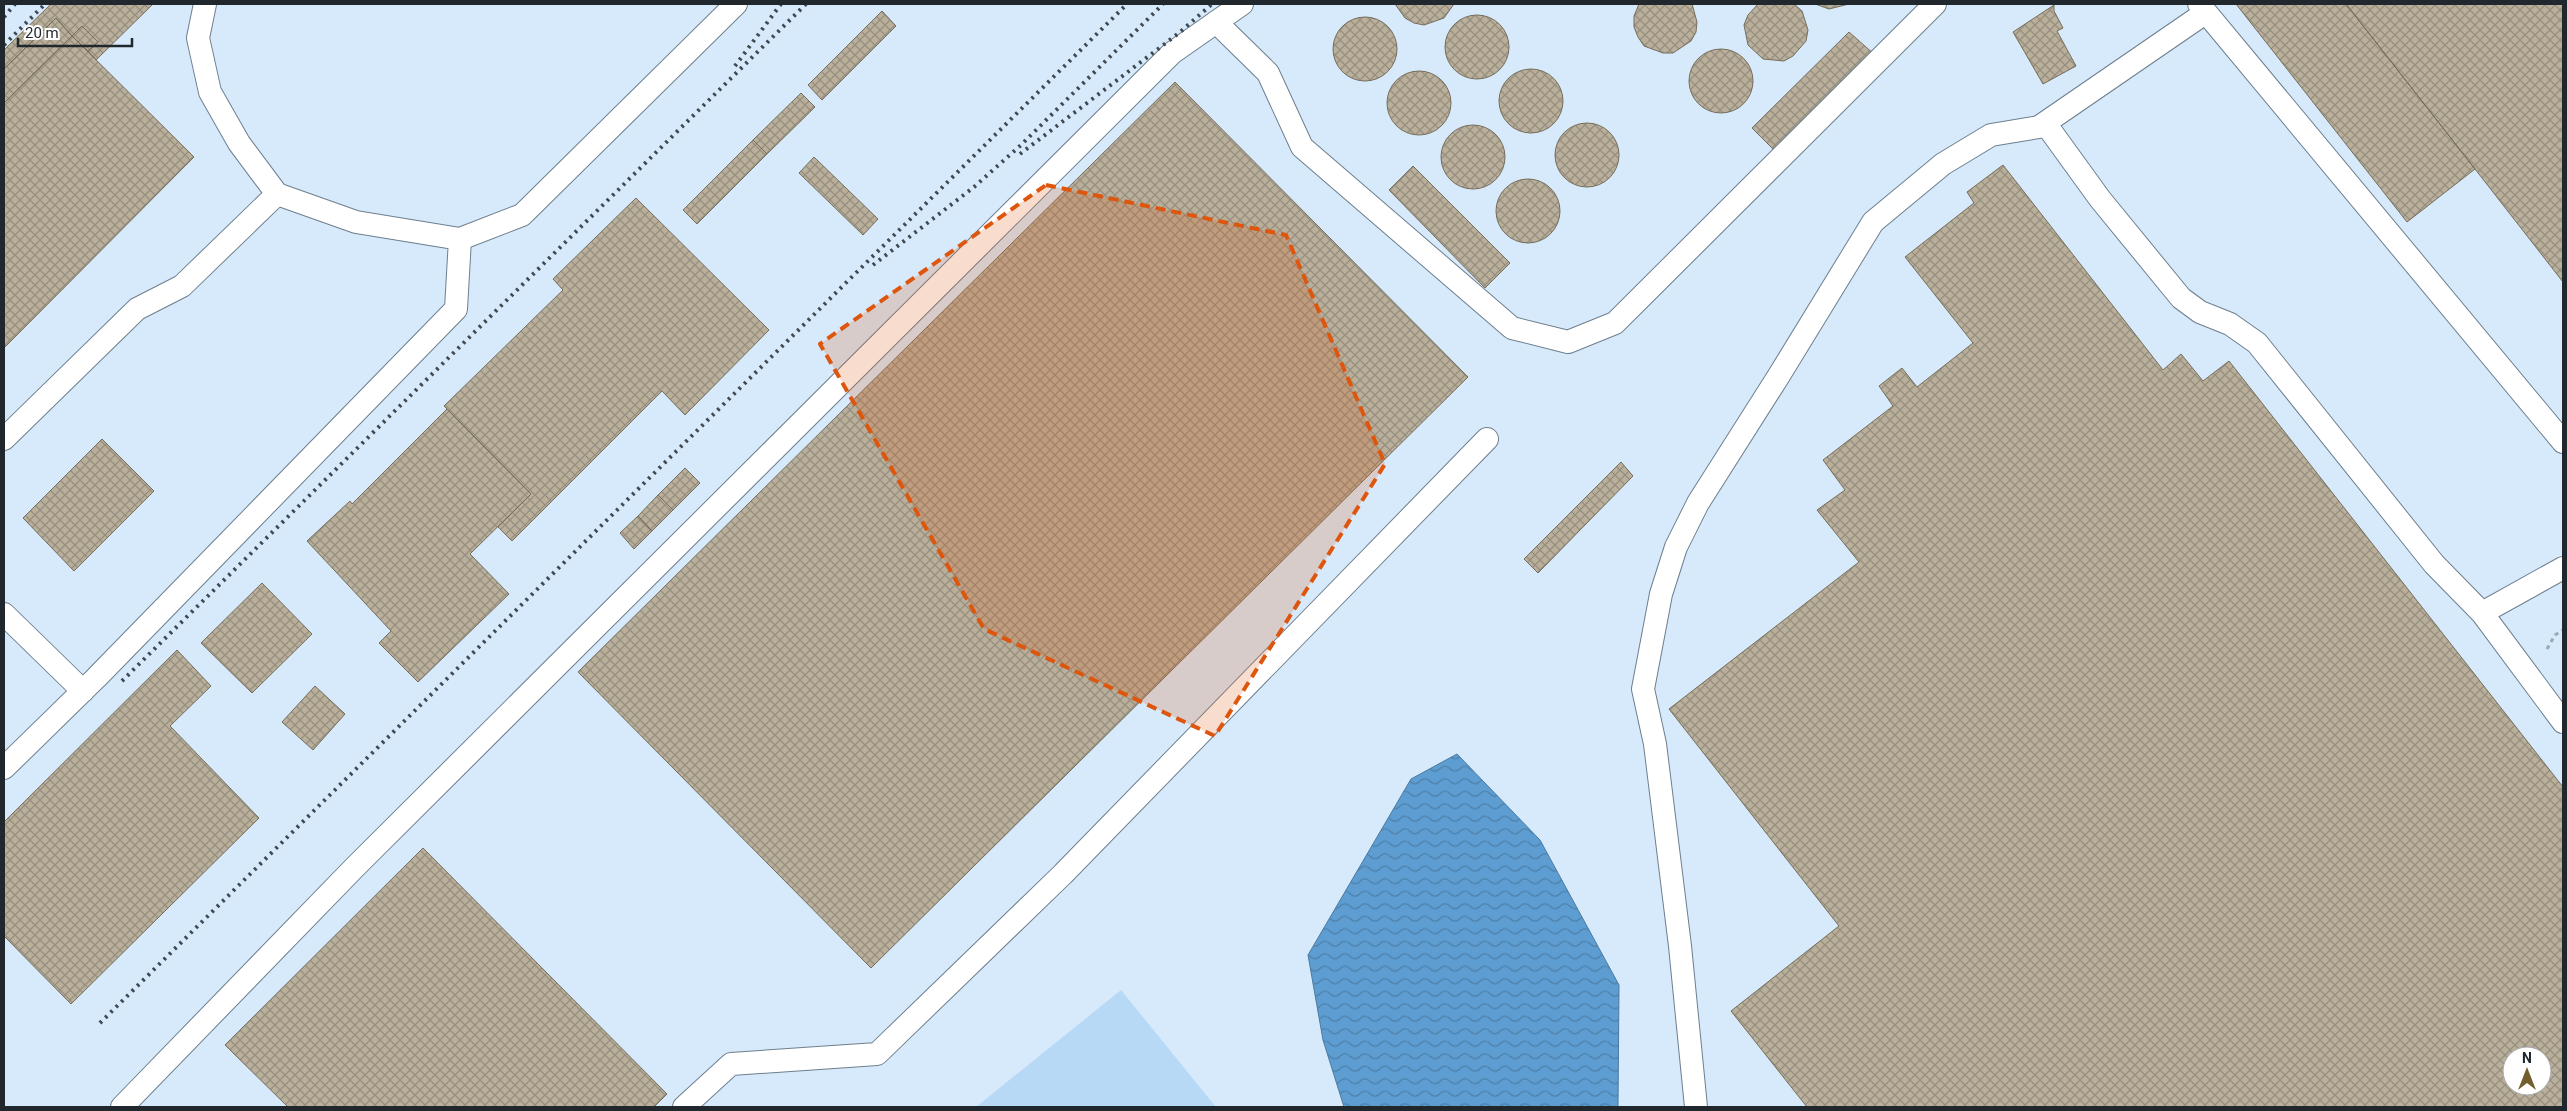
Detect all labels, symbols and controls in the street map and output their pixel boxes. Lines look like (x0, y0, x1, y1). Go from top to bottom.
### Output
scale bar (18, 15, 131, 47)
text: 20 m (25, 24, 59, 42)
north arrow (2502, 1046, 2552, 1096)
text: N (2522, 1050, 2532, 1066)

